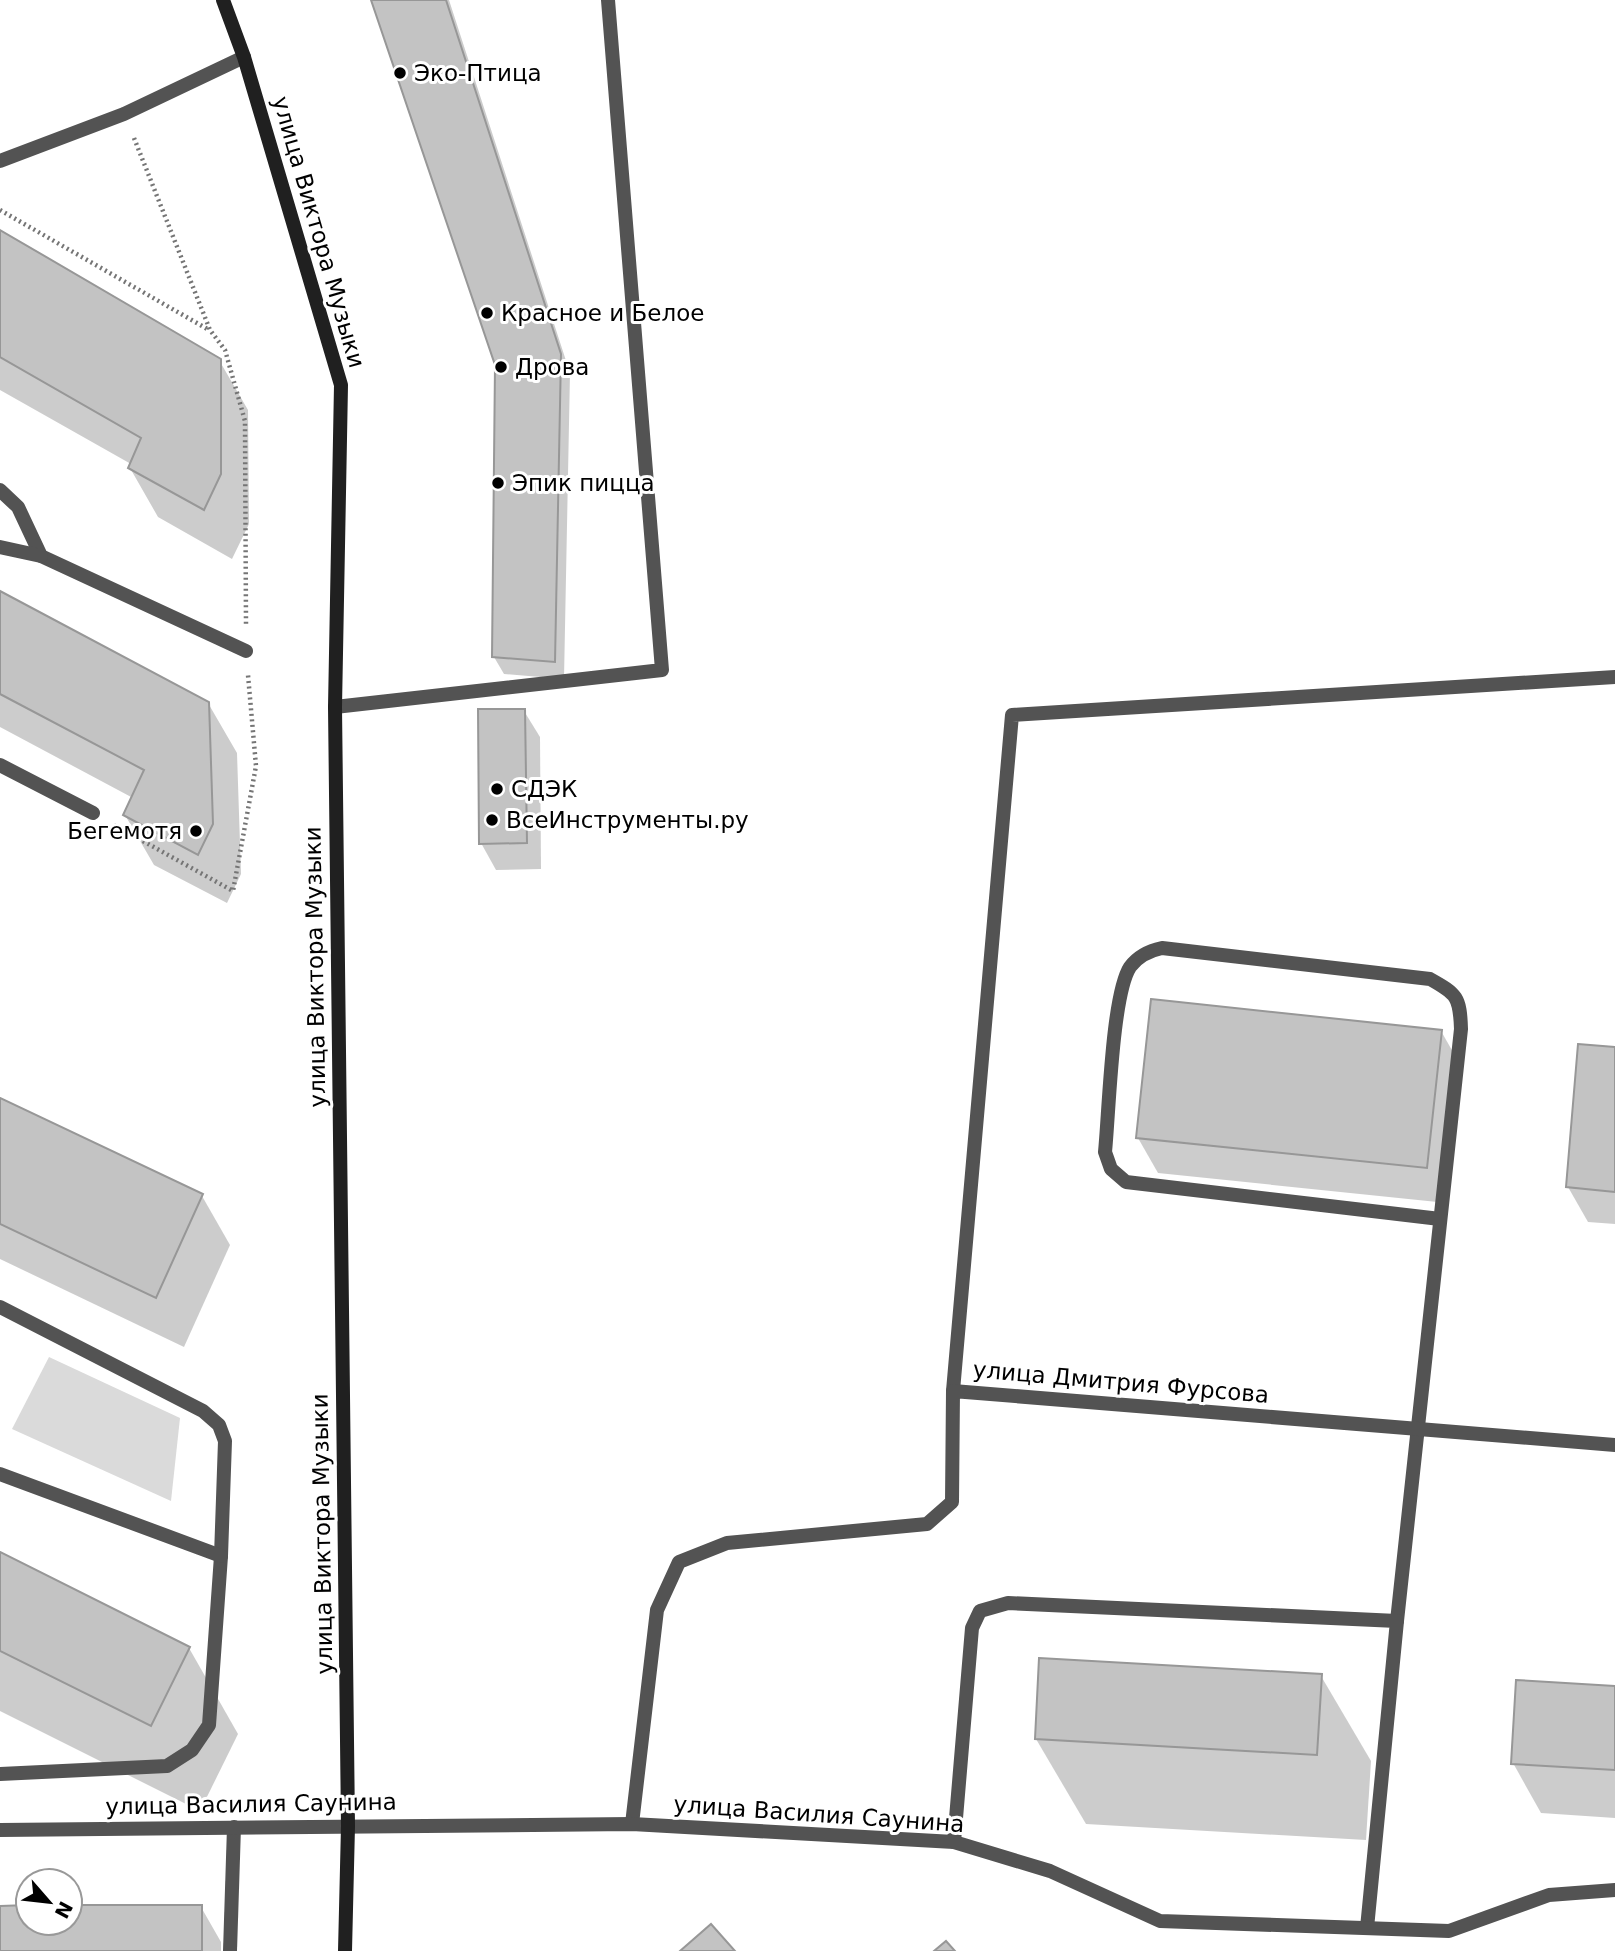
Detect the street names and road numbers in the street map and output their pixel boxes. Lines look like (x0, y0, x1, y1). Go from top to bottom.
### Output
street label: улица Виктора Музыки (268, 93, 370, 371)
street label: улица Виктора Музыки (300, 826, 330, 1108)
street label: улица Дмитрия Фурсова (972, 1356, 1270, 1408)
street label: улица Виктора Музыки (307, 1393, 337, 1675)
street label: улица Василия Саунина (105, 1788, 397, 1820)
street label: улица Василия Саунина (673, 1791, 965, 1837)

